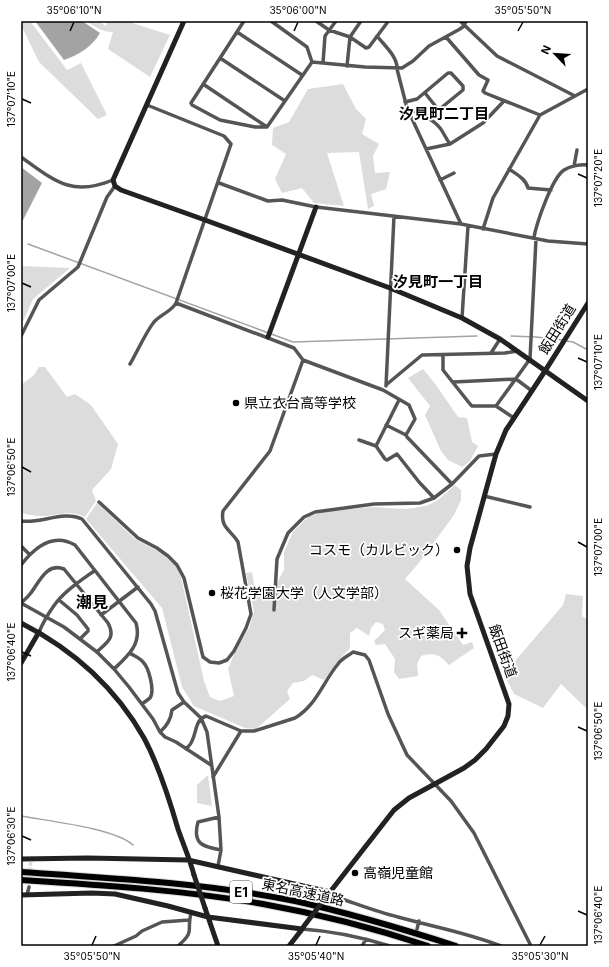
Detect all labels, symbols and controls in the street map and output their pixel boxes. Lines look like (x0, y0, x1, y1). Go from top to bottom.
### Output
text: 35°06'10"N (47, 4, 101, 16)
text: 35°06'00"N (269, 4, 327, 16)
text: 35°05'50"N (495, 4, 551, 16)
north arrow (535, 34, 575, 74)
text: N (538, 43, 554, 57)
text: 137°07'10"E (5, 71, 17, 127)
district label: 汐見町二丁目 (399, 104, 489, 123)
text: 137°07'20"E (592, 149, 604, 207)
text: 137°07'00"E (5, 254, 17, 312)
district label: 汐見町一丁目 (393, 272, 483, 291)
street label: 飯田街道 (535, 300, 579, 357)
text: 137°07'10"E (592, 334, 604, 390)
place label: 県立衣台高等学校 (244, 394, 356, 411)
marker: 県立衣台高等学校 (231, 398, 241, 408)
text: 137°06'50"E (5, 437, 17, 497)
text: 137°07'00"E (592, 518, 604, 576)
place label: コスモ（カルビック） (309, 541, 449, 558)
marker: コスモ（カルビック） (452, 545, 462, 555)
place label: 桜花学園大学（人文学部） (220, 584, 388, 601)
marker: 桜花学園大学（人文学部） (207, 588, 217, 598)
district label: 潮見 (76, 592, 108, 612)
street label: 飯田街道 (486, 622, 521, 680)
text: 137°06'40"E (5, 623, 17, 681)
place label: スギ薬局 (398, 624, 454, 641)
marker: スギ薬局 (457, 628, 467, 638)
text: 137°06'50"E (592, 701, 604, 761)
text: 137°06'30"E (5, 806, 17, 866)
place label: 高嶺児童館 (363, 864, 433, 881)
marker: 高嶺児童館 (350, 868, 360, 878)
street label: 東名高速道路 (260, 874, 346, 909)
road number: E1 (230, 881, 252, 903)
text: 137°06'40"E (592, 886, 604, 944)
text: 35°05'50"N (64, 950, 120, 962)
text: 35°05'40"N (288, 950, 344, 962)
text: 35°05'30"N (512, 950, 568, 962)

